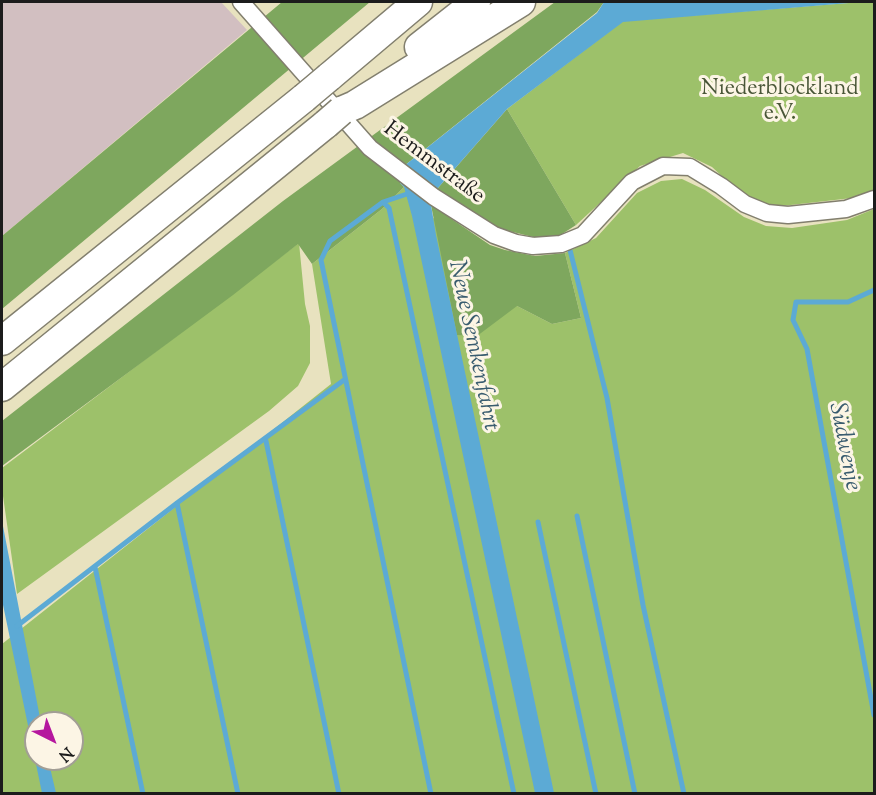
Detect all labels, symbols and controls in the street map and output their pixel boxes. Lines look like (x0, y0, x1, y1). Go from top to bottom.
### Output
park label: Niederblockland e.V. (701, 77, 859, 128)
street label: Hemmstraße (377, 117, 489, 211)
water label: Neue Semkenfahrt (440, 258, 504, 434)
water label: Südwenje (820, 401, 866, 493)
north arrow (24, 711, 84, 771)
text: N (53, 740, 77, 766)

